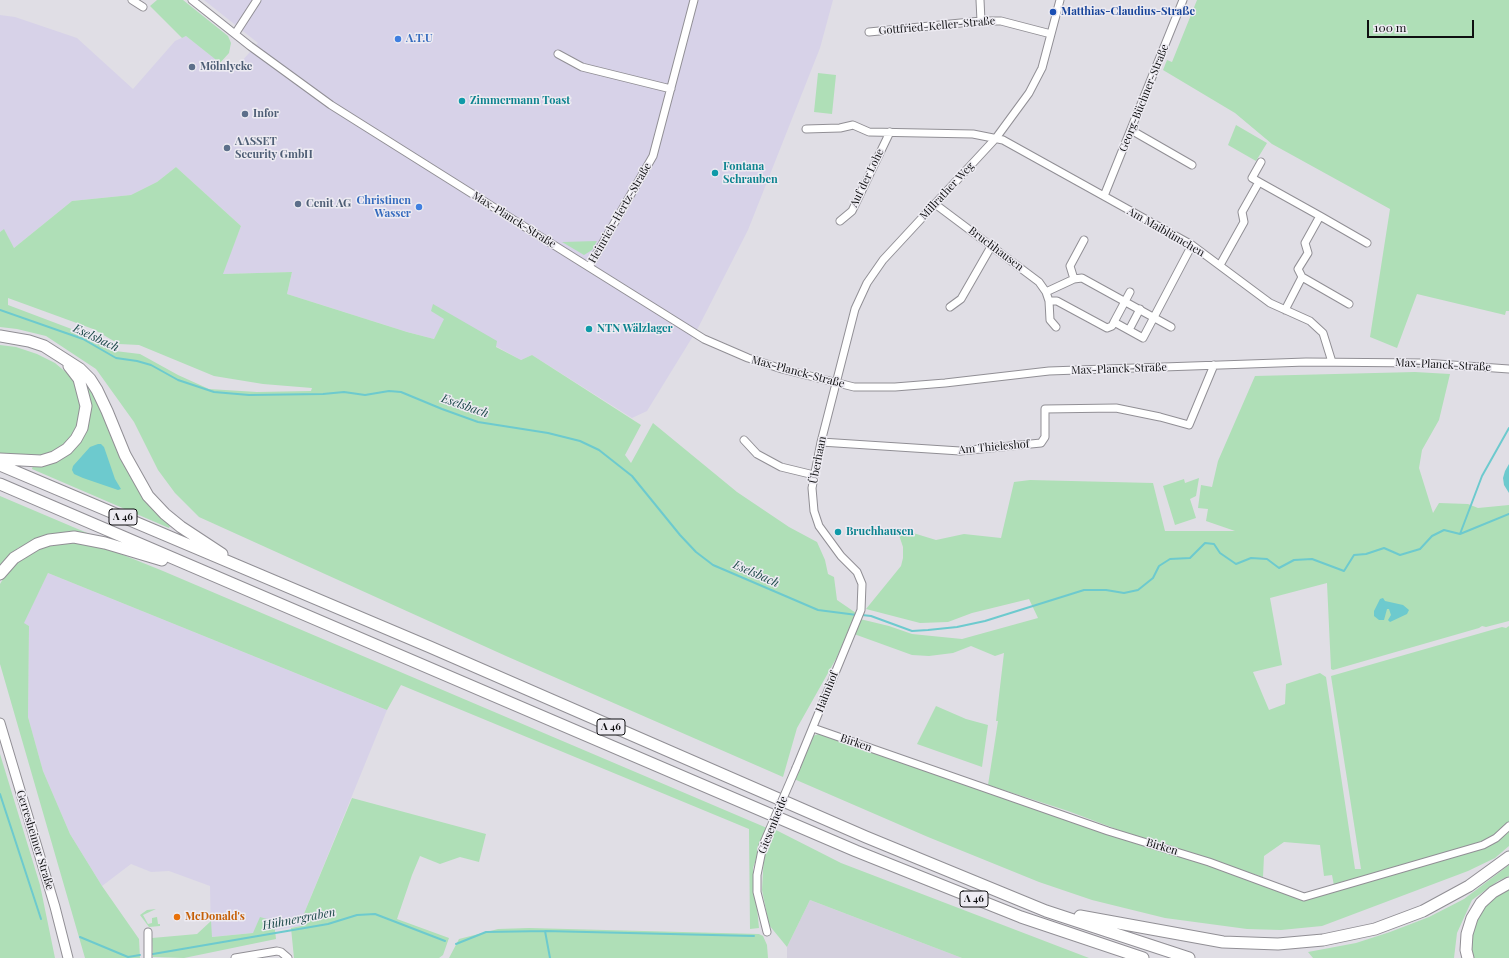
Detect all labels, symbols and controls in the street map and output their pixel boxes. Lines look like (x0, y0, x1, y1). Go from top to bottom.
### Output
place label: Matthias-Claudius-Straße (1061, 5, 1195, 19)
marker: Matthias-Claudius-Straße (1048, 7, 1058, 17)
scale bar (1369, 12, 1476, 38)
street label: Gottfried-Keller-Straße (878, 14, 996, 38)
text: 100 m (1374, 19, 1406, 35)
place label: A.T.U (406, 32, 433, 46)
marker: A.T.U (393, 34, 403, 44)
street label: Georg-Büchner-Straße (1116, 42, 1172, 154)
place label: Mölnlycke (200, 60, 252, 74)
marker: Mölnlycke (187, 62, 197, 72)
place label: Zimmermann Toast (470, 94, 570, 108)
marker: Zimmermann Toast (457, 96, 467, 106)
place label: Infor (253, 107, 279, 121)
marker: Infor (240, 109, 250, 119)
place label: AASSET Security GmbH (235, 135, 313, 161)
marker: AASSET Security GmbH (222, 143, 232, 153)
street label: Auf der Lohe (847, 147, 887, 209)
street label: Heinrich-Hertz-Straße (586, 160, 654, 266)
place label: Fontana Schrauben (723, 160, 778, 186)
street label: Millrather Weg (917, 160, 977, 222)
marker: Fontana Schrauben (710, 168, 720, 178)
street label: Max-Planck-Straße (470, 189, 558, 251)
place label: Christinen Wasser (357, 194, 411, 220)
place label: Cenit AG (306, 197, 351, 211)
marker: Cenit AG (293, 199, 303, 209)
marker: Christinen Wasser (414, 202, 424, 212)
street label: Am Maiblümchen (1125, 205, 1207, 259)
street label: Bruchhausen (966, 224, 1026, 274)
water label: Eselsbach (71, 321, 121, 355)
place label: NTN Wälzlager (597, 322, 673, 336)
marker: NTN Wälzlager (584, 324, 594, 334)
street label: Max-Planck-Straße (750, 353, 846, 391)
street label: Max-Planck-Straße (1395, 356, 1491, 374)
street label: Max-Planck-Straße (1071, 361, 1167, 377)
water label: Eselsbach (440, 391, 490, 421)
street label: Überhaan (807, 435, 829, 485)
street label: Am Thieleshof (958, 437, 1030, 457)
road number: A 46 (109, 509, 137, 525)
place label: Bruchhausen (846, 525, 914, 539)
marker: Bruchhausen (833, 527, 843, 537)
water label: Eselsbach (731, 557, 781, 591)
street label: Hahnhof (813, 670, 841, 714)
road number: A 46 (597, 719, 625, 735)
street label: Birken (838, 731, 874, 755)
street label: Gerresheimer Straße (14, 788, 56, 892)
street label: Giesenheide (755, 794, 791, 856)
street label: Birken (1144, 836, 1180, 858)
road number: A 46 (960, 891, 988, 907)
water label: Hühnergraben (261, 905, 337, 933)
place label: McDonald's (185, 910, 245, 924)
marker: McDonald's (172, 912, 182, 922)

